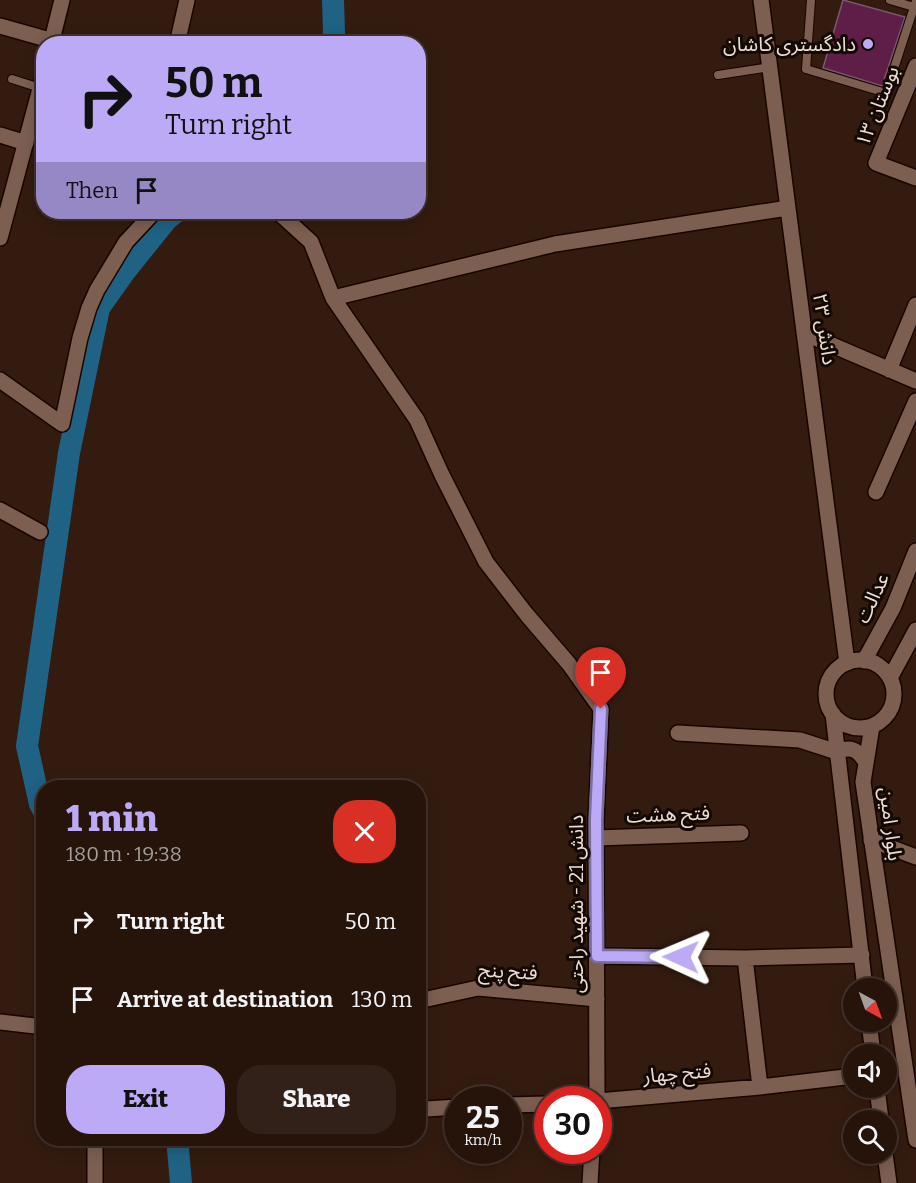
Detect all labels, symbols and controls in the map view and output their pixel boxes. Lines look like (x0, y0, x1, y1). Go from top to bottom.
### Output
place label: دادگستری کاشان (723, 32, 856, 56)
marker: دادگستری کاشان (861, 37, 875, 51)
text: 50 m (165, 58, 262, 108)
icon: right (66, 60, 144, 138)
street label: بوستان ۱۳ (850, 62, 904, 150)
text: Turn right (165, 109, 292, 141)
icon: arrive (130, 174, 163, 207)
text: Then (66, 177, 118, 204)
street label: دانش ۲۳ (808, 292, 842, 366)
street label: عدالت (850, 569, 894, 627)
pin (575, 647, 626, 709)
icon: arrive (584, 656, 617, 689)
street label: بلوار امین (875, 786, 907, 862)
text: 1 min (66, 797, 158, 841)
button: close (333, 800, 396, 863)
street label: فتح هشت (626, 801, 710, 830)
street label: دانش 21 - شهید راحتی (564, 815, 588, 993)
text: 180 m · 19:38 (66, 842, 182, 866)
icon: right (66, 905, 99, 938)
text: Turn right (117, 908, 225, 935)
text: 50 m (345, 908, 396, 935)
position arrow (649, 925, 713, 989)
street label: فتح پنج (478, 957, 538, 988)
north arrow (843, 978, 897, 1032)
map controls (843, 978, 897, 1164)
icon: arrive (66, 983, 99, 1016)
text: Arrive at destination (117, 986, 333, 1013)
text: 130 m (351, 986, 412, 1013)
button: sound (843, 1044, 897, 1098)
street label: فتح چهار (641, 1058, 712, 1091)
button: Exit (66, 1065, 225, 1134)
button: Share (237, 1065, 396, 1134)
speed limit sign: 30 (534, 1086, 612, 1164)
text: 25 (466, 1100, 500, 1136)
button: search (843, 1110, 897, 1164)
text: km/h (464, 1131, 502, 1149)

